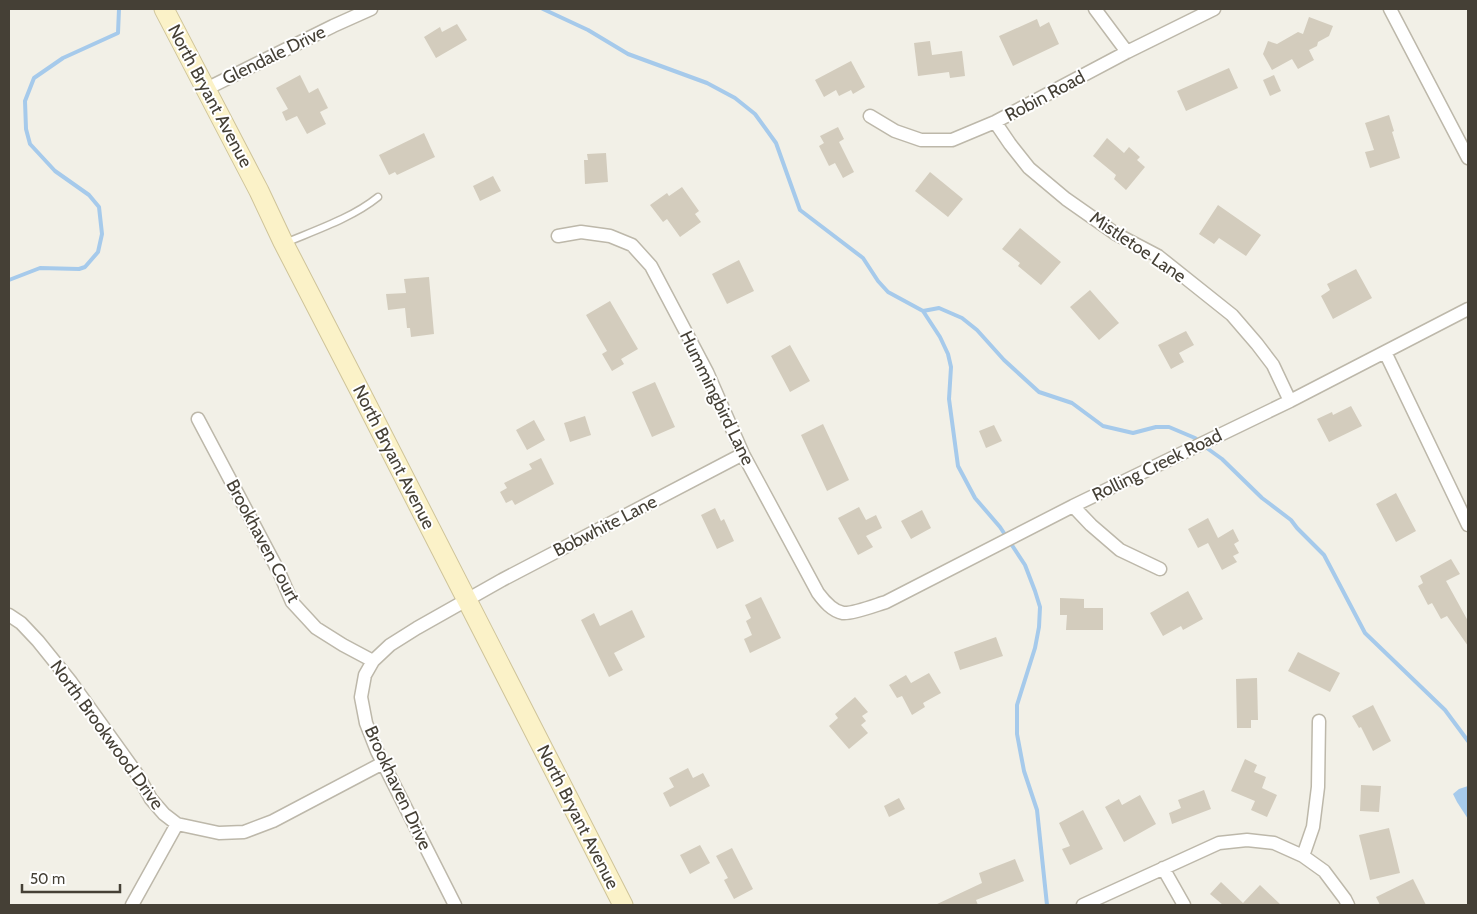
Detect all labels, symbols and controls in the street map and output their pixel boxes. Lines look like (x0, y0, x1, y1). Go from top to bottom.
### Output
street label: North Bryant Avenue (163, 21, 257, 171)
street label: Glendale Drive (219, 21, 329, 89)
street label: Robin Road (1001, 66, 1089, 126)
street label: Mistletoe Lane (1086, 207, 1190, 287)
street label: Hummingbird Lane (675, 327, 759, 469)
street label: North Bryant Avenue (348, 381, 440, 533)
street label: Rolling Creek Road (1088, 424, 1226, 506)
street label: Brookhaven Court (221, 476, 305, 606)
street label: Bobwhite Lane (549, 490, 661, 562)
street label: North Brookwood Drive (45, 656, 169, 814)
street label: Brookhaven Drive (360, 722, 436, 854)
street label: North Bryant Avenue (532, 741, 624, 893)
scale bar (22, 862, 120, 894)
text: 50 m (30, 870, 65, 888)

